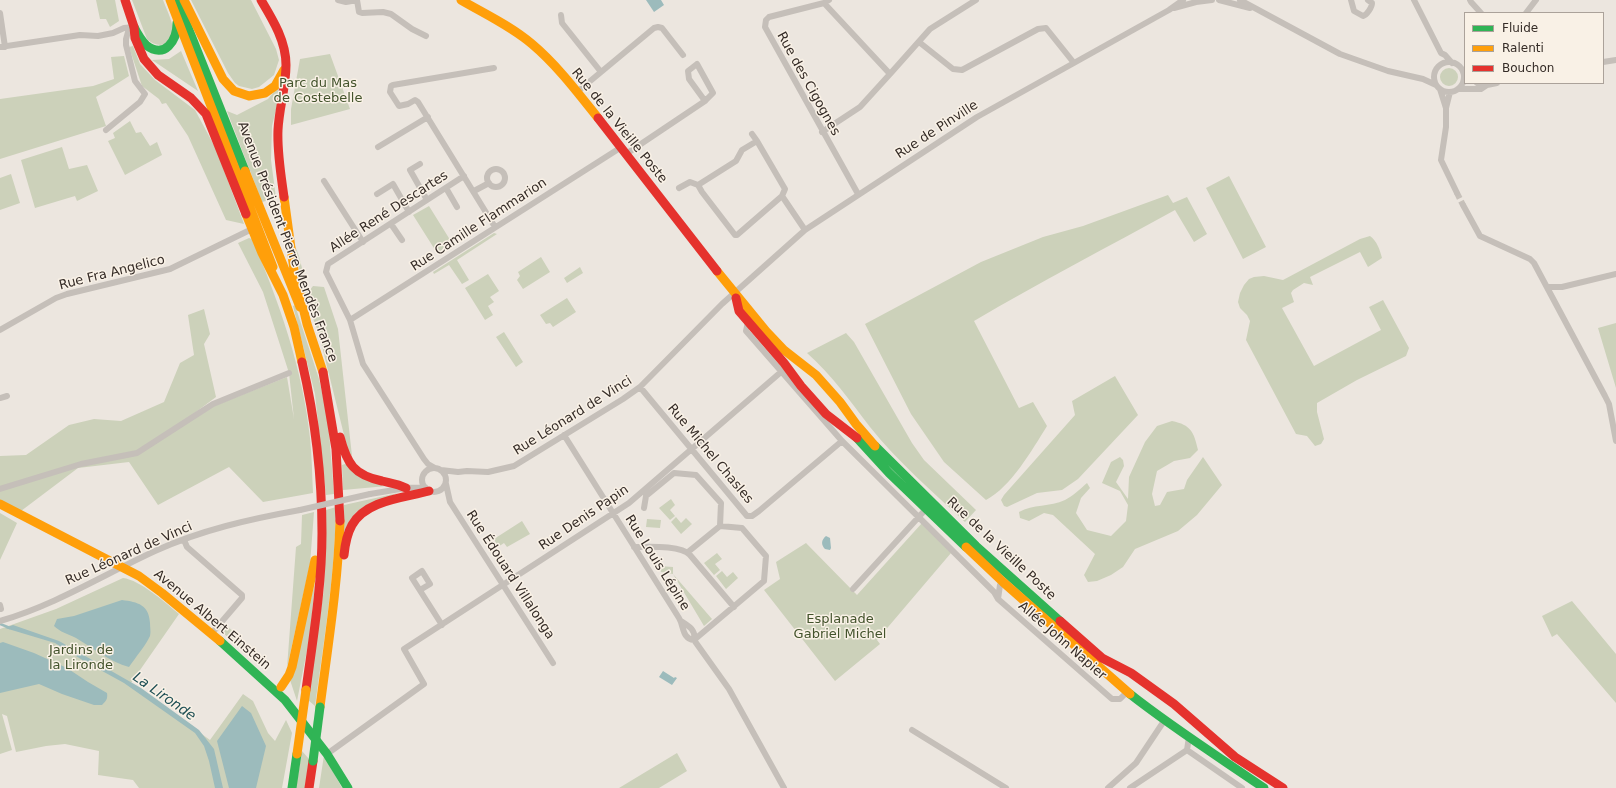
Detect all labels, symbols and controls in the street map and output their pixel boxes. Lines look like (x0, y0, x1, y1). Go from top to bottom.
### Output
legend (1464, 12, 1604, 84)
text: Fluide (1502, 21, 1538, 35)
street label: Rue des Cigognes (773, 29, 843, 139)
text: Ralenti (1502, 41, 1544, 55)
text: Bouchon (1502, 61, 1554, 75)
street label: Rue de la Vieille Poste (568, 65, 670, 187)
park label: Parc du Mas de Costebelle (274, 76, 362, 107)
street label: Rue de Pinville (893, 98, 981, 162)
street label: Avenue Président Pierre Mendès France (234, 119, 340, 365)
street label: Allée René Descartes (327, 168, 451, 256)
street label: Rue Camille Flammarion (408, 175, 550, 275)
street label: Rue Fra Angelico (57, 252, 167, 294)
street label: Rue Léonard de Vinci (511, 373, 635, 459)
street label: Rue Michel Chasles (664, 401, 756, 507)
street label: Rue Denis Papin (536, 482, 632, 554)
street label: Rue de la Vieille Poste (943, 494, 1059, 604)
street label: Rue Édouard Villalonga (463, 508, 557, 642)
street label: Rue Louis Lépine (621, 512, 693, 614)
street label: Rue Léonard de Vinci (63, 519, 195, 589)
street label: Avenue Albert Einstein (150, 567, 274, 673)
street label: Allée John Napier (1015, 599, 1109, 683)
park label: Esplanade Gabriel Michel (794, 612, 886, 643)
park label: Jardins de la Lironde (49, 643, 113, 674)
water label: La Lironde (129, 669, 199, 725)

